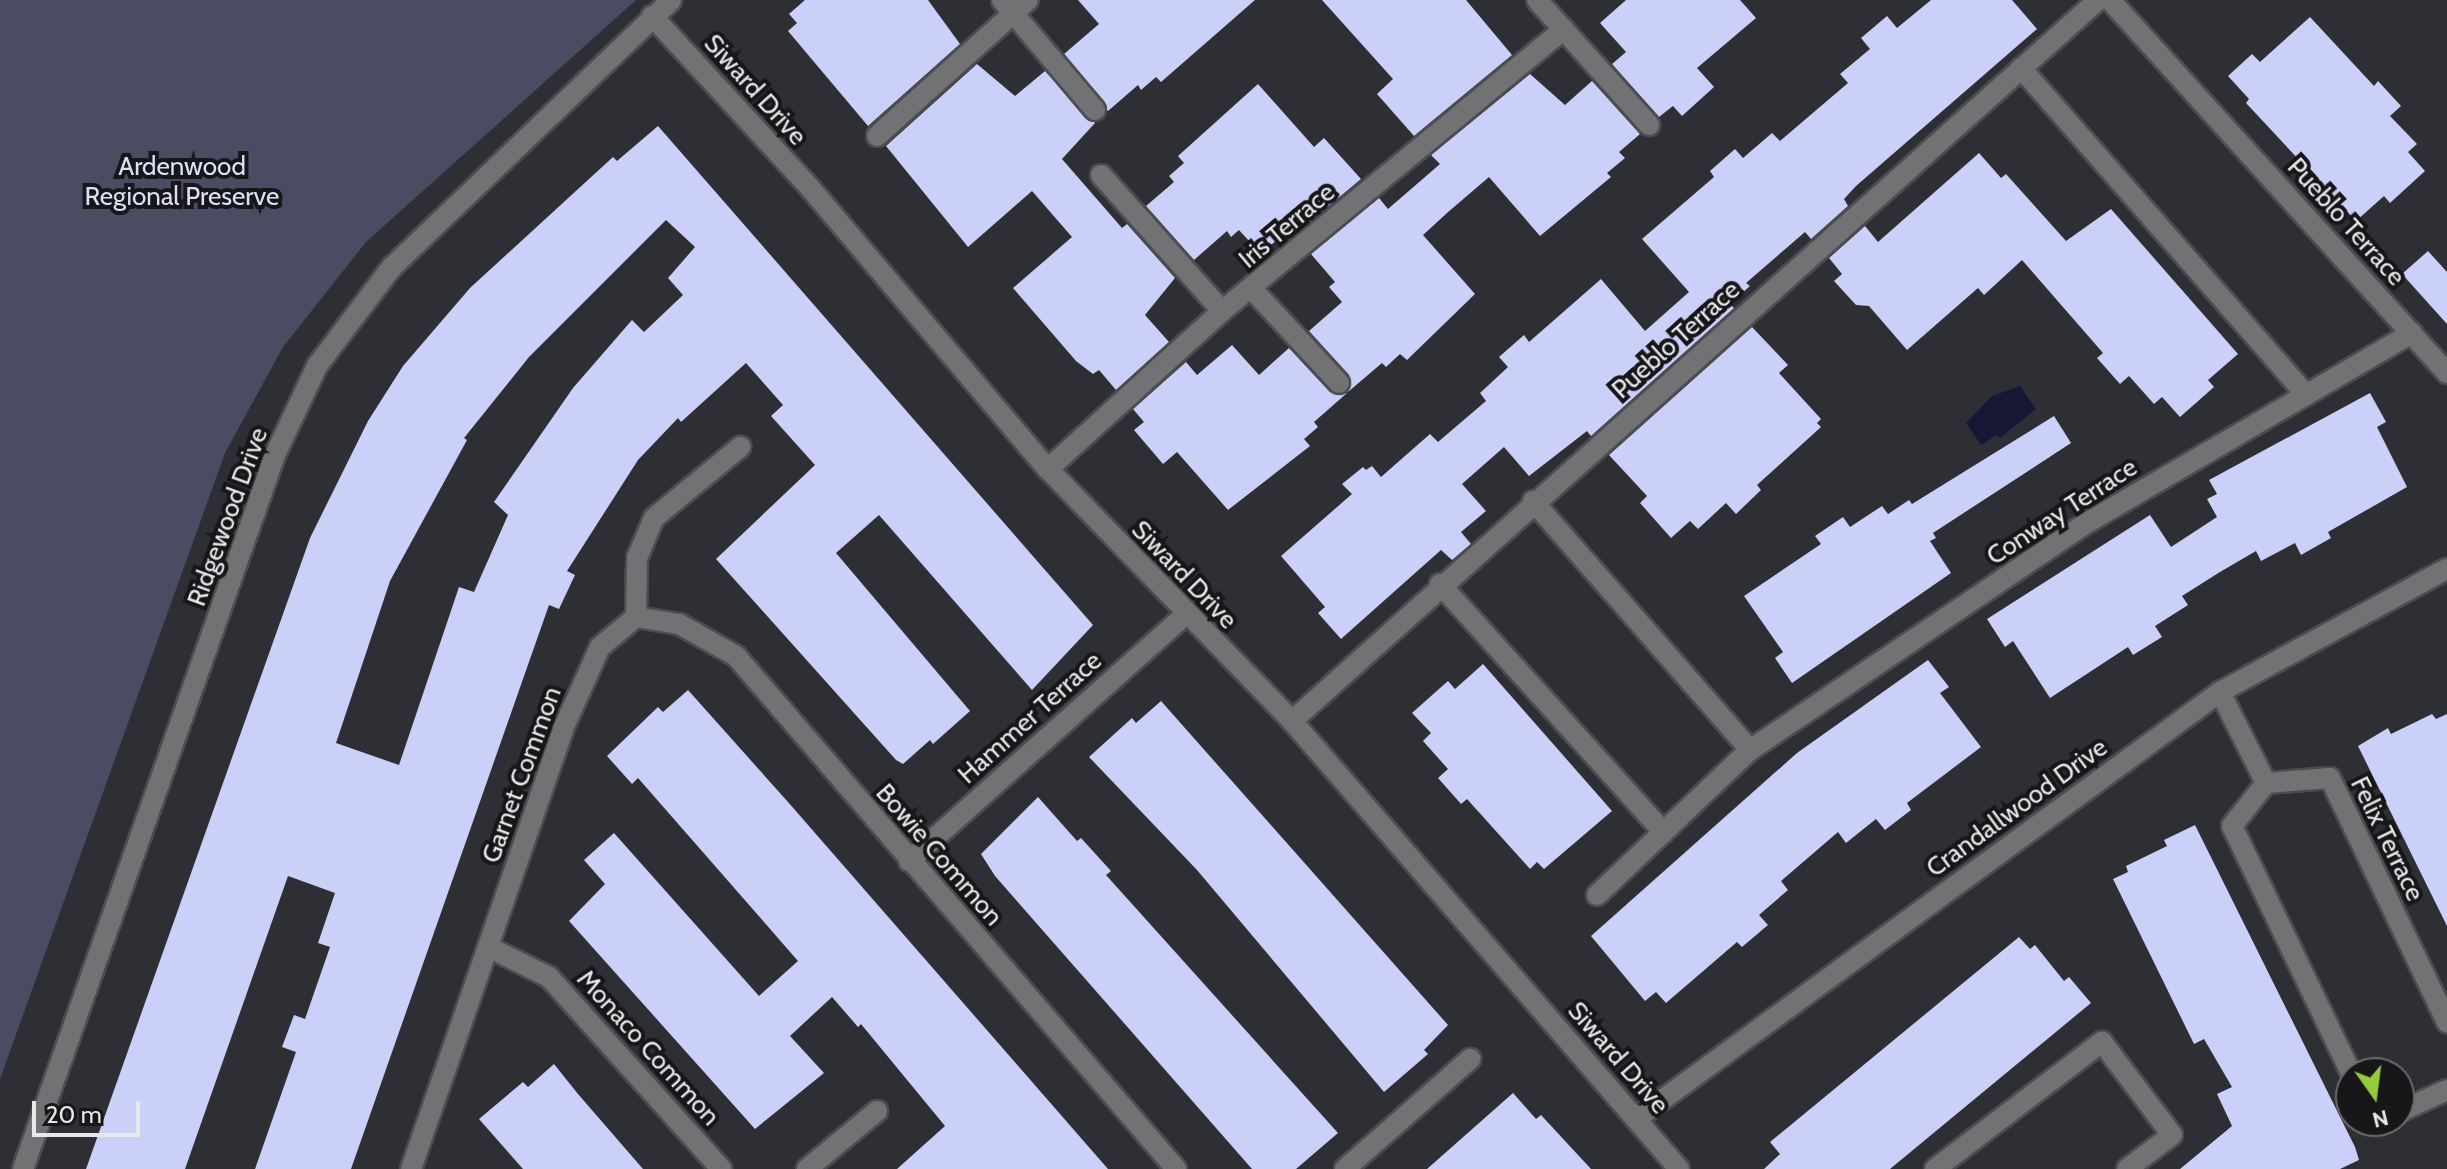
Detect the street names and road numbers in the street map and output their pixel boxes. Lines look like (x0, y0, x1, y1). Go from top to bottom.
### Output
street label: Siward Drive (697, 28, 813, 152)
street label: Pueblo Terrace (2281, 152, 2411, 292)
street label: Iris Terrace (1233, 177, 1341, 275)
street label: Pueblo Terrace (1606, 275, 1746, 405)
street label: Ridgewood Drive (181, 424, 275, 610)
street label: Conway Terrace (1981, 452, 2143, 572)
street label: Siward Drive (1125, 514, 1243, 636)
street label: Hammer Terrace (952, 645, 1108, 791)
street label: Garnet Common (476, 683, 568, 867)
street label: Crandallwood Drive (1921, 732, 2113, 884)
street label: Felix Terrace (2344, 772, 2430, 906)
street label: Bowie Common (869, 778, 1009, 932)
street label: Monaco Common (570, 964, 726, 1132)
street label: Siward Drive (1561, 996, 1675, 1120)

